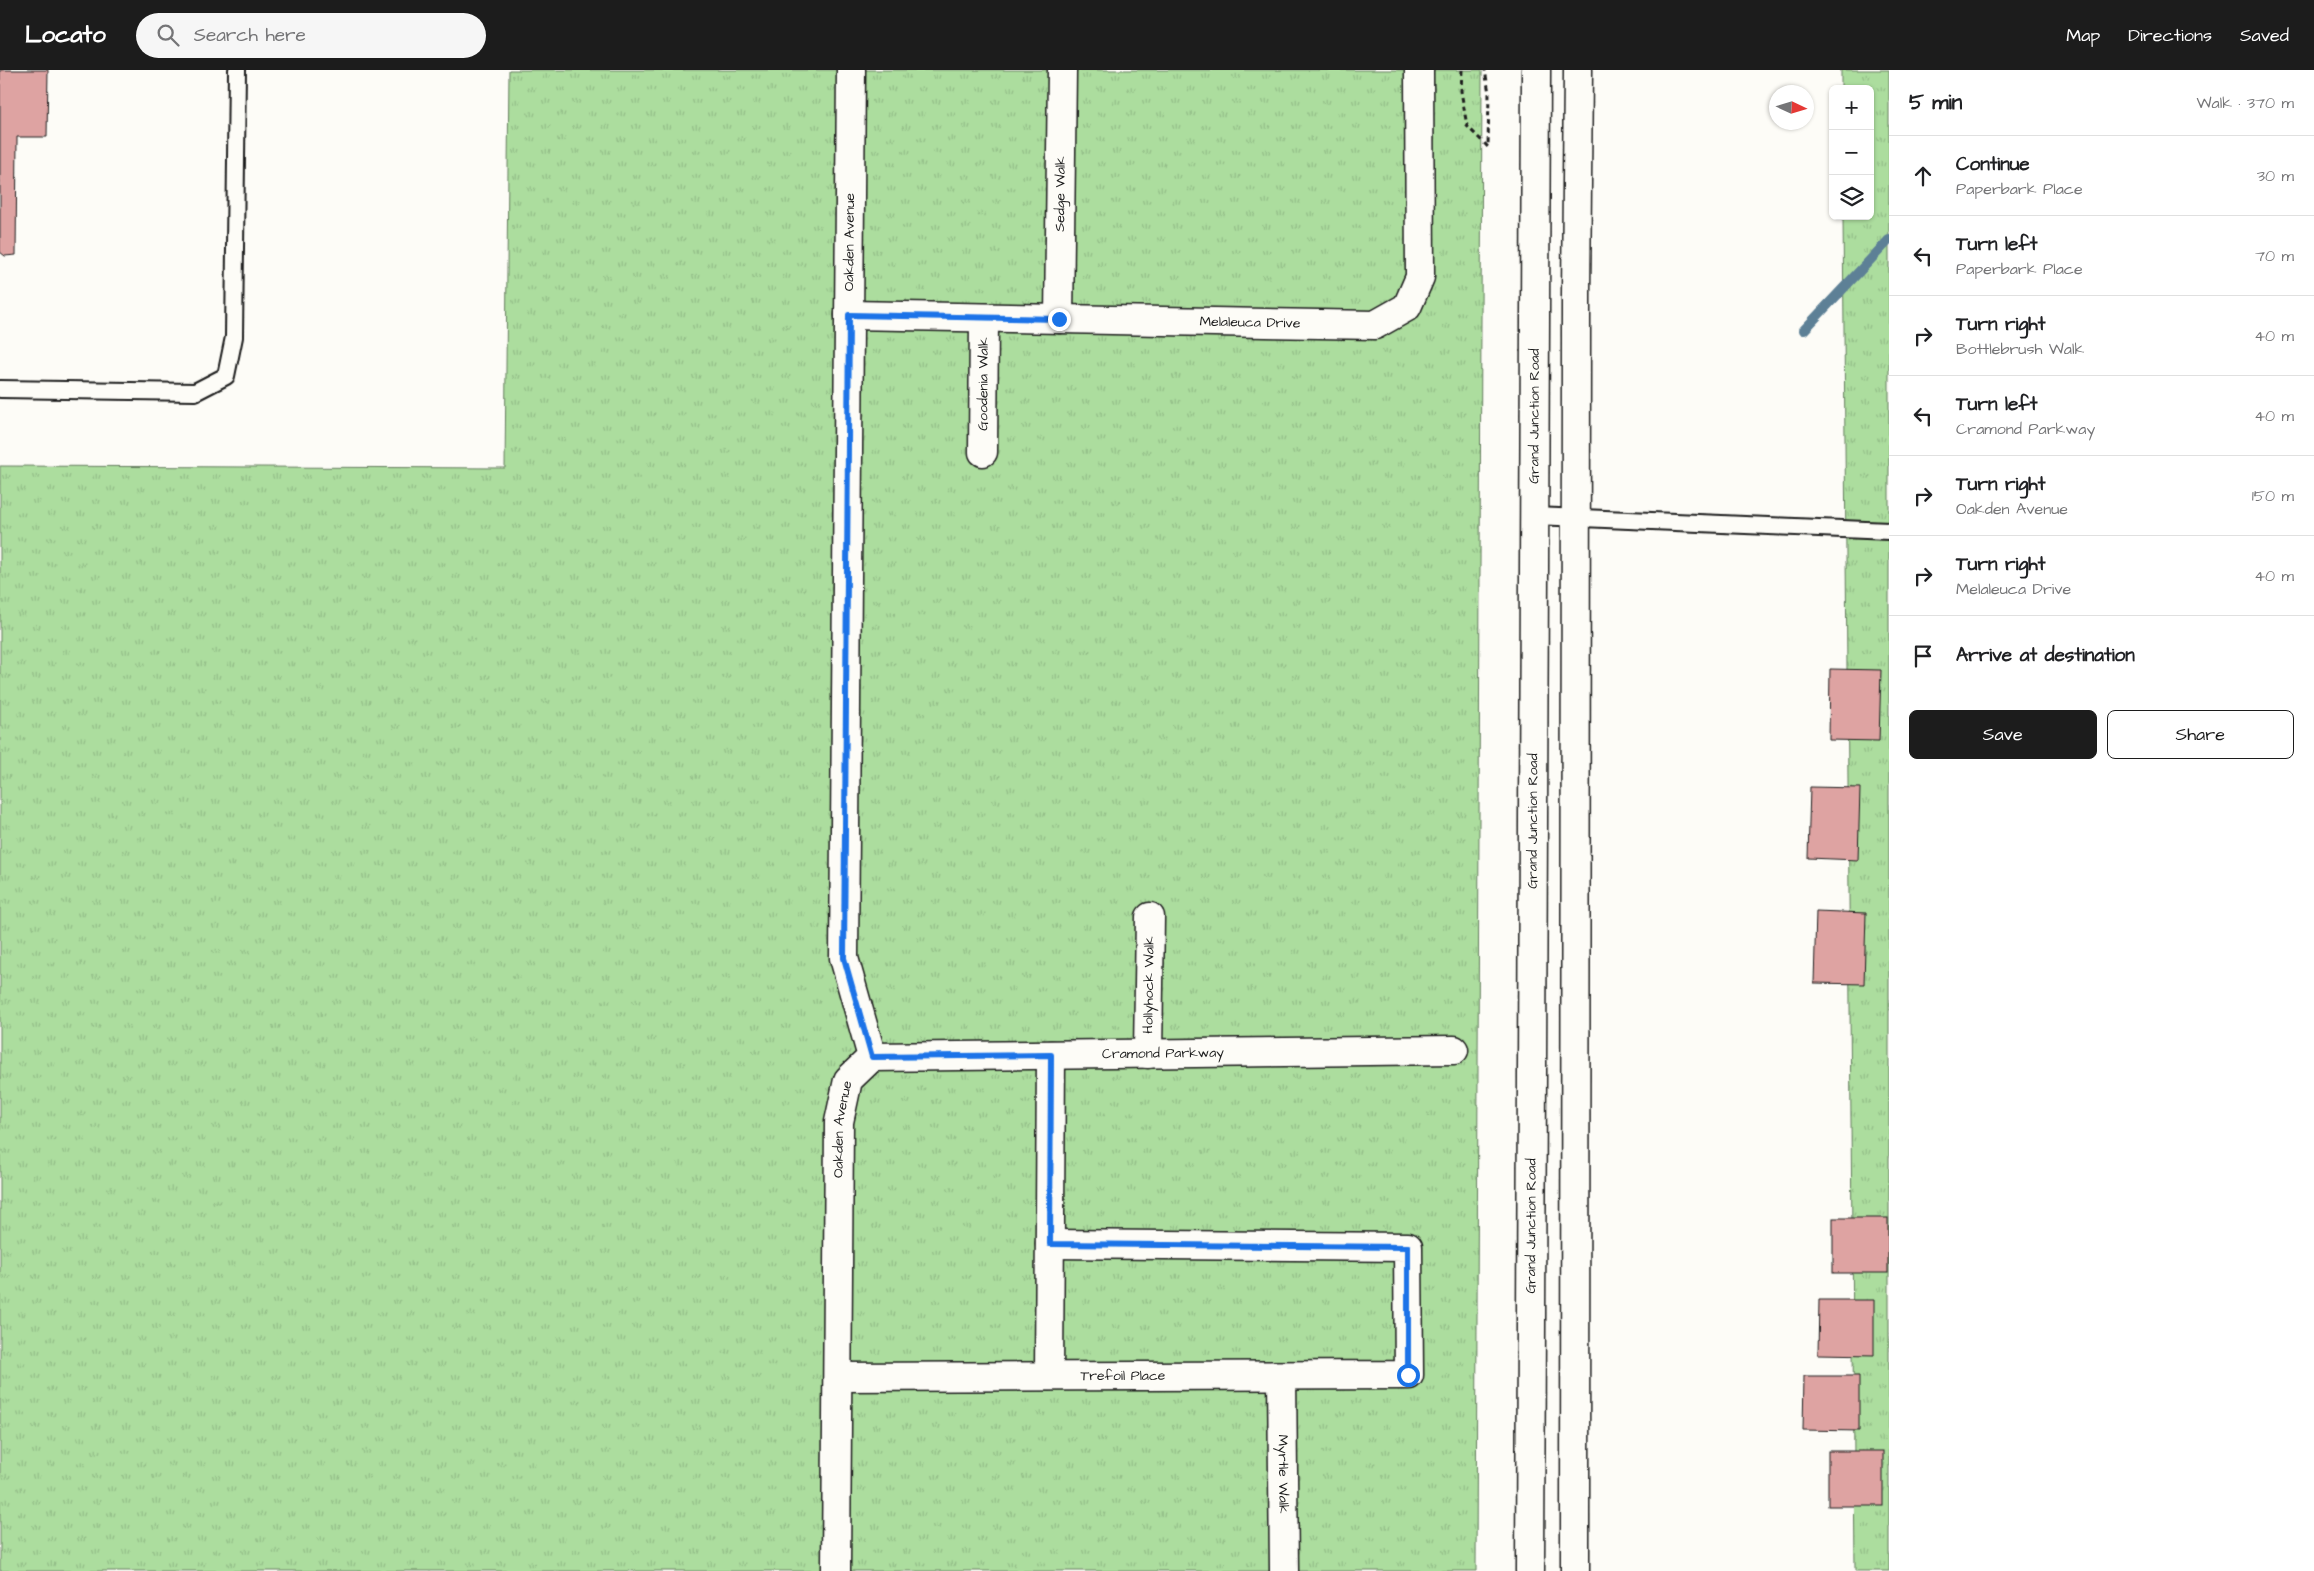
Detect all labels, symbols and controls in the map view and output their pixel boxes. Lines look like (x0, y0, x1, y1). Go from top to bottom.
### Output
search box (136, 13, 486, 58)
text: Locato (25, 18, 106, 52)
icon: search (154, 21, 182, 49)
text: Search here (194, 22, 306, 49)
text: Map (2066, 23, 2100, 48)
text: Directions (2128, 23, 2212, 48)
text: Saved (2240, 23, 2289, 48)
north arrow (1769, 85, 1814, 130)
map controls (1829, 85, 1874, 220)
button: + (1829, 85, 1874, 130)
text: 5 min (1909, 88, 1962, 117)
text: Walk · 370 m (2196, 92, 2294, 114)
button: − (1829, 130, 1874, 175)
text: Continue (1956, 151, 2030, 178)
street label: Sedge Walk (1050, 156, 1071, 232)
icon: ahead (1909, 162, 1937, 190)
text: 30 m (2257, 165, 2294, 187)
button: layers (1829, 175, 1874, 220)
text: Paperbark Place (1956, 178, 2083, 200)
street label: Oakden Avenue (839, 193, 860, 291)
text: Turn left (1956, 231, 2037, 258)
icon: left (1909, 242, 1937, 270)
text: 70 m (2255, 245, 2294, 267)
text: Paperbark Place (1956, 258, 2083, 280)
route end (1048, 308, 1071, 331)
text: Turn right (1956, 311, 2045, 338)
street label: Melaleuca Drive (1199, 312, 1301, 334)
icon: right (1909, 322, 1937, 350)
text: 40 m (2254, 325, 2294, 347)
street label: Goodenia Walk (973, 337, 994, 431)
text: Bottlebrush Walk (1956, 338, 2084, 360)
street label: Grand Junction Road (1524, 348, 1545, 484)
text: Turn left (1956, 391, 2037, 418)
icon: left (1909, 402, 1937, 430)
text: 40 m (2254, 405, 2294, 427)
text: Cramond Parkway (1956, 418, 2095, 440)
text: Turn right (1956, 471, 2045, 498)
icon: right (1909, 482, 1937, 510)
text: 150 m (2252, 485, 2294, 507)
text: Oakden Avenue (1956, 498, 2068, 520)
text: Turn right (1956, 551, 2045, 578)
icon: right (1909, 562, 1937, 590)
text: 40 m (2254, 565, 2294, 587)
text: Melaleuca Drive (1956, 578, 2071, 600)
icon: arrive (1909, 642, 1937, 670)
text: Arrive at destination (1956, 642, 2135, 669)
button: Save (1909, 710, 2097, 759)
button: Share (2107, 710, 2294, 759)
street label: Grand Junction Road (1523, 753, 1543, 889)
street label: Hollyhock Walk (1138, 936, 1160, 1034)
street label: Cramond Parkway (1102, 1043, 1224, 1064)
street label: Oakden Avenue (828, 1078, 858, 1178)
street label: Grand Junction Road (1521, 1158, 1542, 1294)
route start (1397, 1364, 1420, 1387)
street label: Trefoil Place (1081, 1366, 1166, 1386)
street label: Myrtle Walk (1273, 1434, 1293, 1514)

